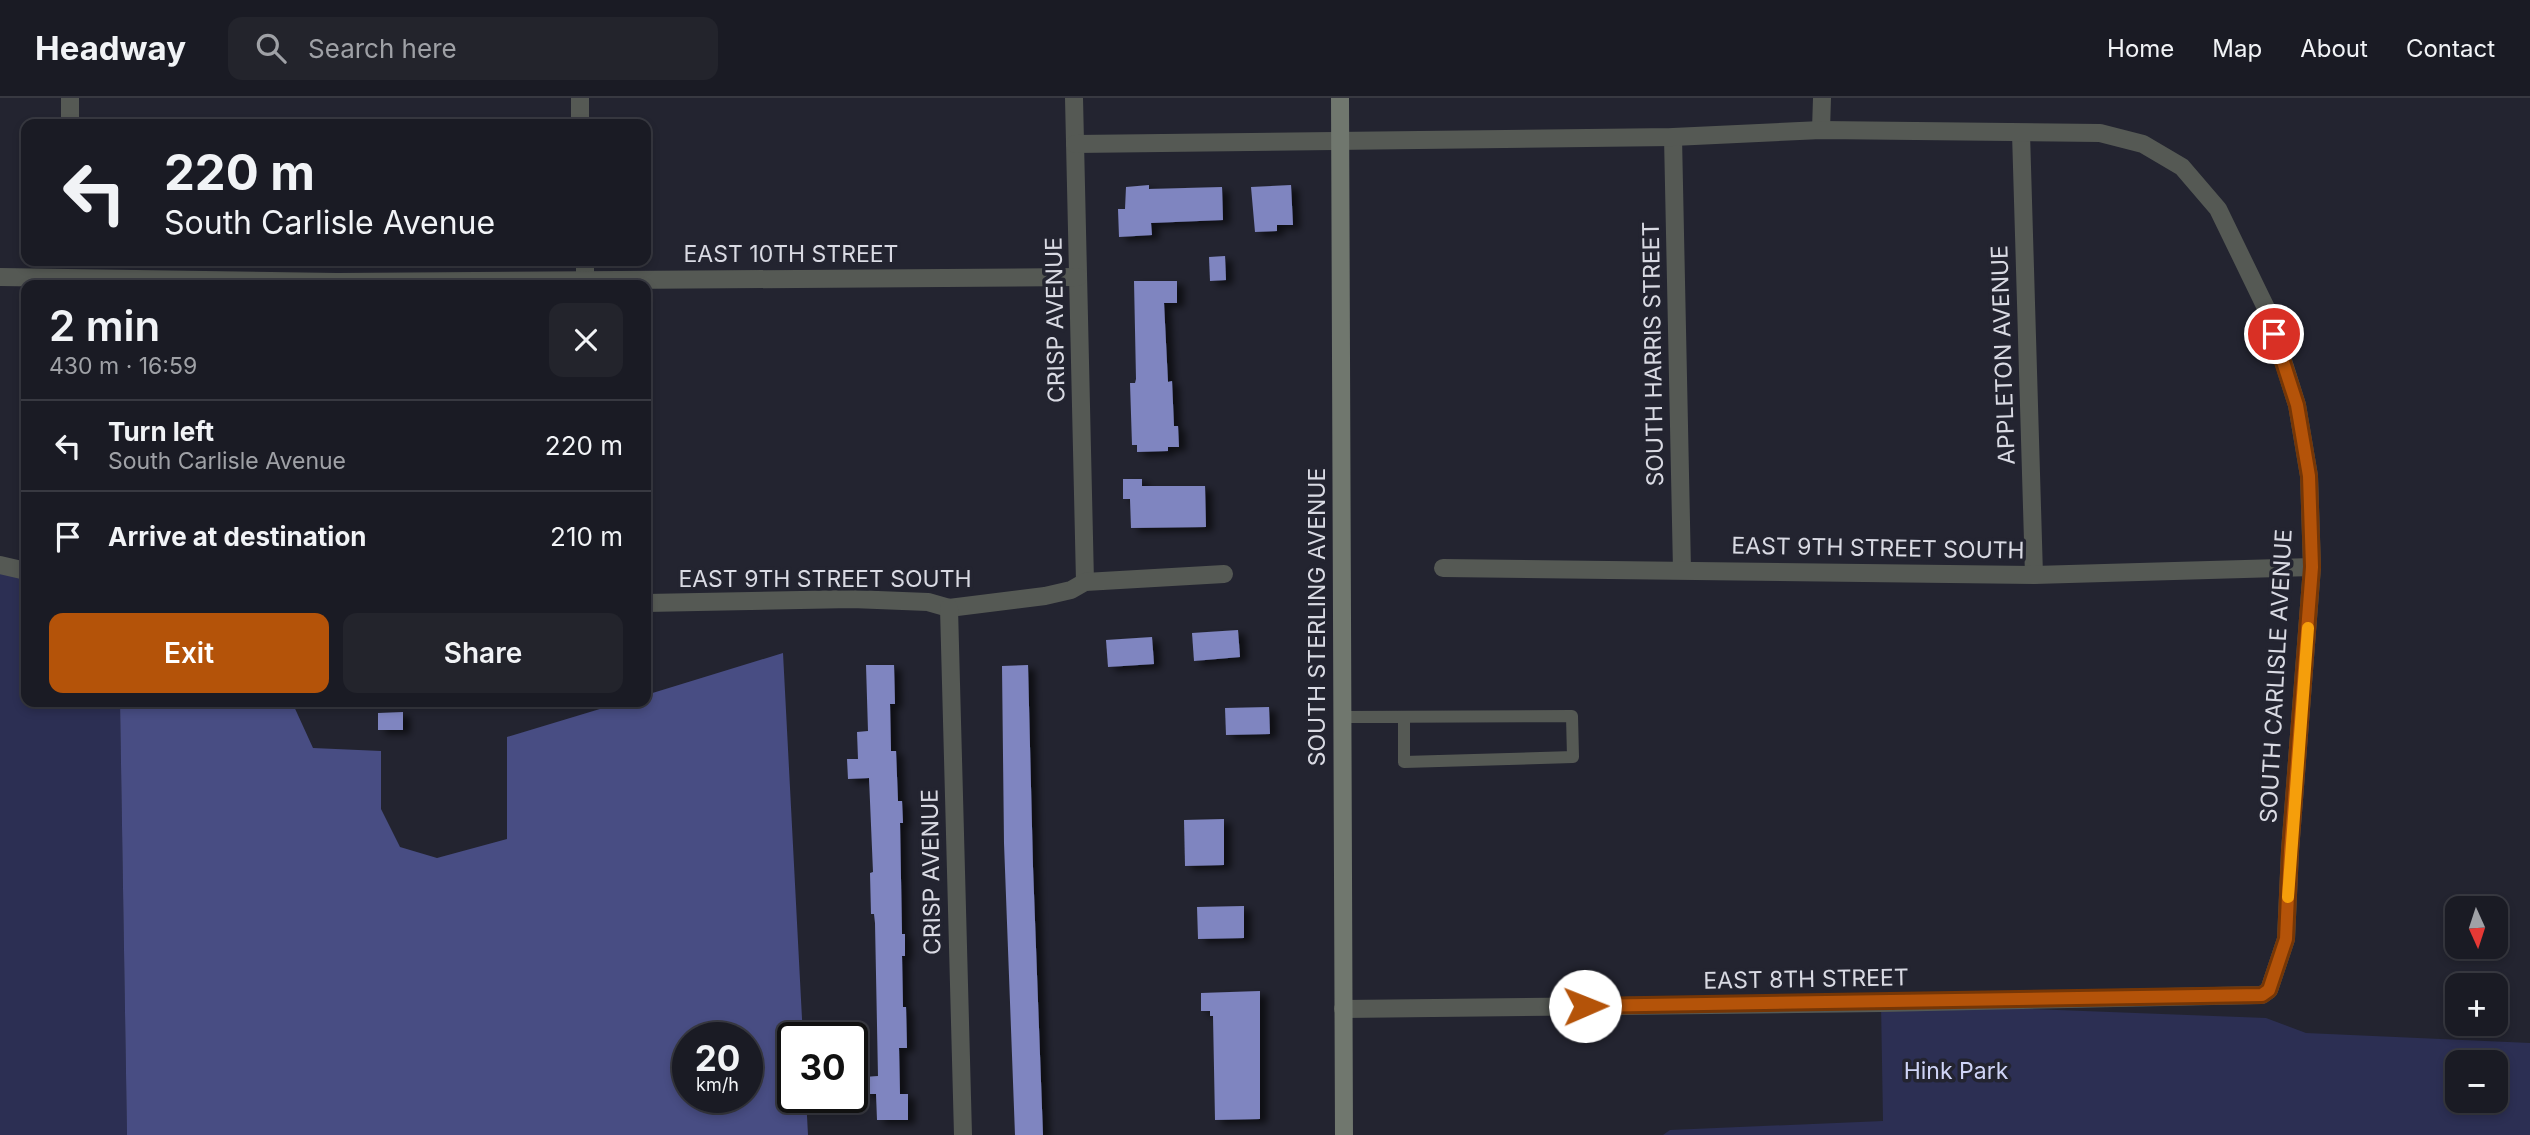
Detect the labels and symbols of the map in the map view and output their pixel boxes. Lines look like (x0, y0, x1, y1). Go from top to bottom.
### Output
street label: SOUTH HARRIS STREET (1637, 221, 1669, 487)
street label: CRISP AVENUE (1040, 237, 1070, 403)
street label: EAST 10TH STREET (684, 240, 898, 268)
street label: APPLETON AVENUE (1985, 245, 2021, 465)
pin (2244, 304, 2304, 364)
street label: SOUTH STERLING AVENUE (1303, 468, 1331, 766)
street label: SOUTH CARLISLE AVENUE (2254, 528, 2298, 824)
street label: EAST 9TH STREET SOUTH (1731, 531, 2025, 565)
street label: EAST 9TH STREET SOUTH (678, 565, 972, 593)
street label: CRISP AVENUE (916, 789, 946, 955)
north arrow (2445, 896, 2508, 959)
street label: EAST 8TH STREET (1703, 963, 1909, 995)
position arrow (1548, 969, 1622, 1043)
speed limit sign: 30 (777, 1022, 868, 1113)
park label: Hink Park (1904, 1057, 2009, 1085)

